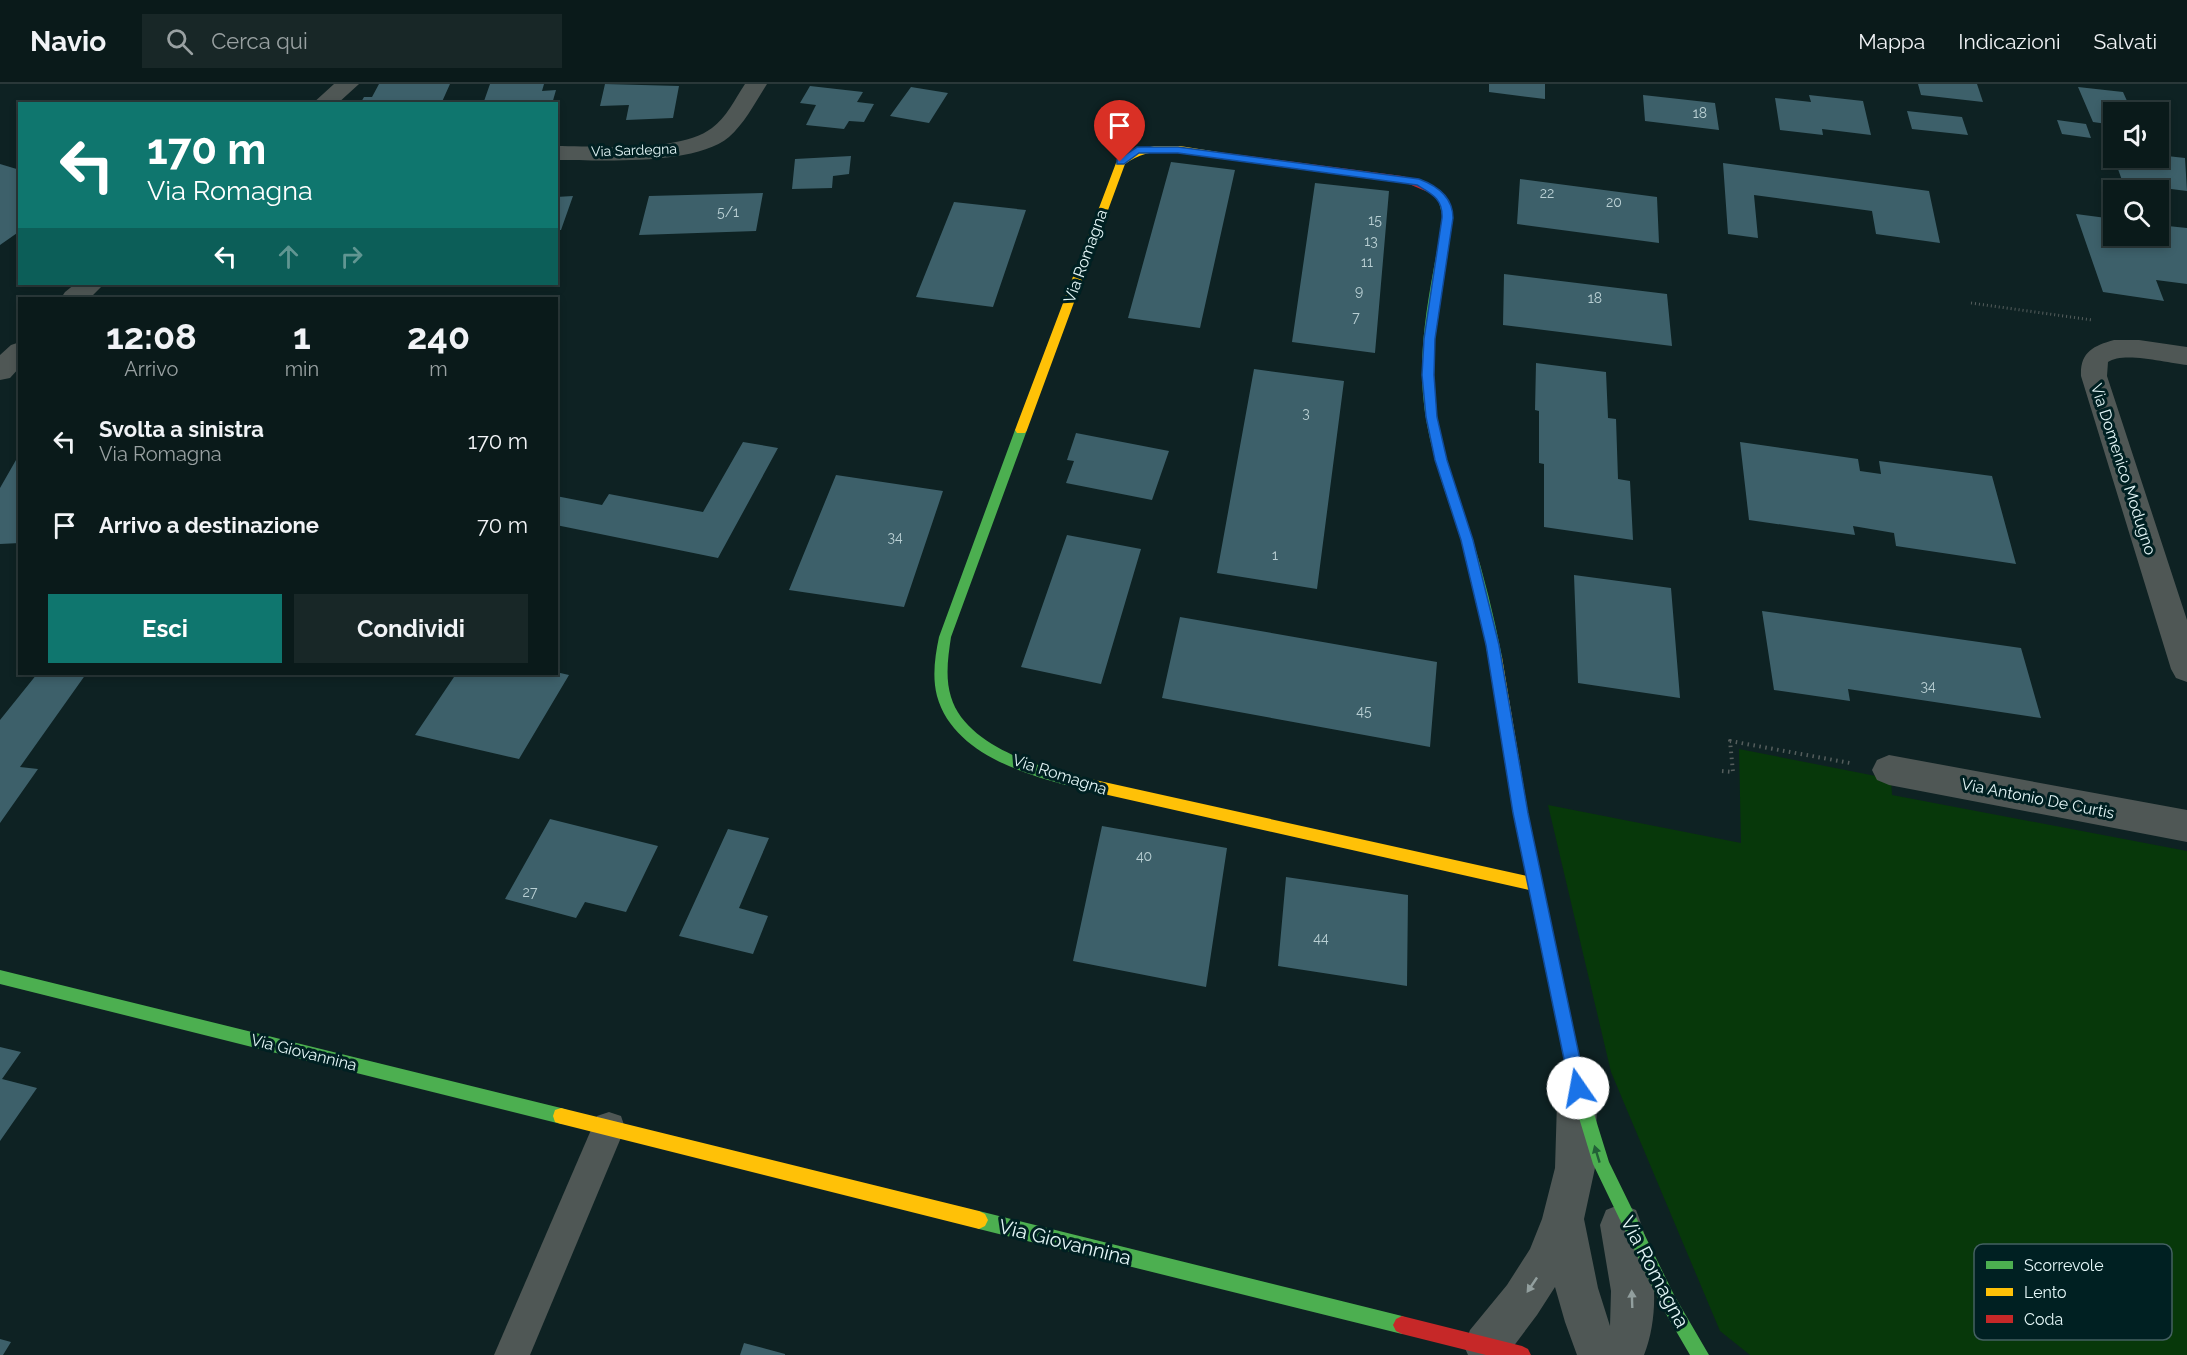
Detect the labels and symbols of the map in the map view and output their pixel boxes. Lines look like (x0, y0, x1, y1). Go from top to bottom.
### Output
pin (1094, 100, 1145, 162)
house number: 18 (1693, 105, 1707, 121)
street label: Via Sardegna (591, 141, 677, 159)
house number: 22 (1540, 185, 1554, 201)
house number: 20 (1606, 194, 1622, 210)
house number: 5/1 (717, 204, 739, 220)
street label: Via Romagna (1060, 207, 1111, 306)
house number: 15 (1368, 212, 1382, 228)
house number: 13 (1364, 233, 1378, 249)
house number: 11 (1361, 254, 1373, 270)
house number: 9 (1355, 283, 1363, 299)
house number: 18 (1588, 290, 1602, 306)
house number: 7 (1352, 309, 1360, 325)
street label: Via Domenico Modugno (2087, 381, 2160, 557)
house number: 3 (1302, 405, 1310, 421)
house number: 34 (887, 529, 903, 545)
house number: 1 (1272, 547, 1278, 563)
house number: 34 (1920, 678, 1936, 694)
house number: 45 (1356, 703, 1372, 719)
street label: Via Romagna (1010, 750, 1109, 799)
street label: Via Antonio De Curtis (1960, 774, 2116, 823)
house number: 40 (1136, 848, 1152, 864)
house number: 27 (523, 884, 538, 900)
house number: 44 (1313, 930, 1329, 946)
street label: Via Giovannina (249, 1030, 359, 1075)
position arrow (1546, 1056, 1610, 1120)
one-way arrow (1592, 1145, 1601, 1163)
street label: Via Romagna (1616, 1212, 1694, 1332)
street label: Via Giovannina (996, 1214, 1134, 1270)
legend (1974, 1244, 2172, 1340)
text: Scorrevole (2024, 1256, 2104, 1275)
one-way arrow (1526, 1276, 1538, 1292)
text: Lento (2024, 1283, 2067, 1302)
one-way arrow (1627, 1289, 1637, 1308)
text: Coda (2024, 1310, 2063, 1329)

